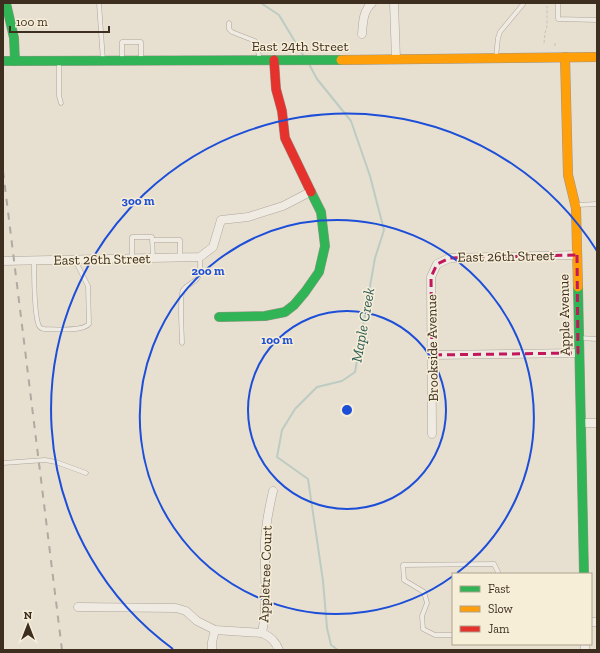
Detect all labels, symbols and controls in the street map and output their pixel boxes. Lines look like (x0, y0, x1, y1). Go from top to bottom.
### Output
scale bar (10, 8, 109, 34)
text: 100 m (16, 15, 48, 29)
street label: East 24th Street (251, 38, 349, 55)
text: 300 m (122, 194, 155, 208)
street label: East 26th Street (457, 247, 556, 266)
street label: East 26th Street (53, 250, 152, 269)
text: 200 m (191, 264, 225, 278)
street label: Apple Avenue (555, 274, 574, 356)
water label: Maple Creek (348, 286, 378, 364)
street label: Brookside Avenue (423, 294, 442, 402)
text: 100 m (261, 333, 293, 347)
centre of rings (340, 403, 354, 417)
street label: Appletree Court (255, 524, 276, 623)
legend (452, 573, 592, 645)
text: Fast (488, 582, 511, 596)
text: Slow (488, 602, 514, 616)
north arrow (8, 605, 48, 645)
text: N (24, 609, 33, 622)
text: Jam (488, 622, 510, 636)

